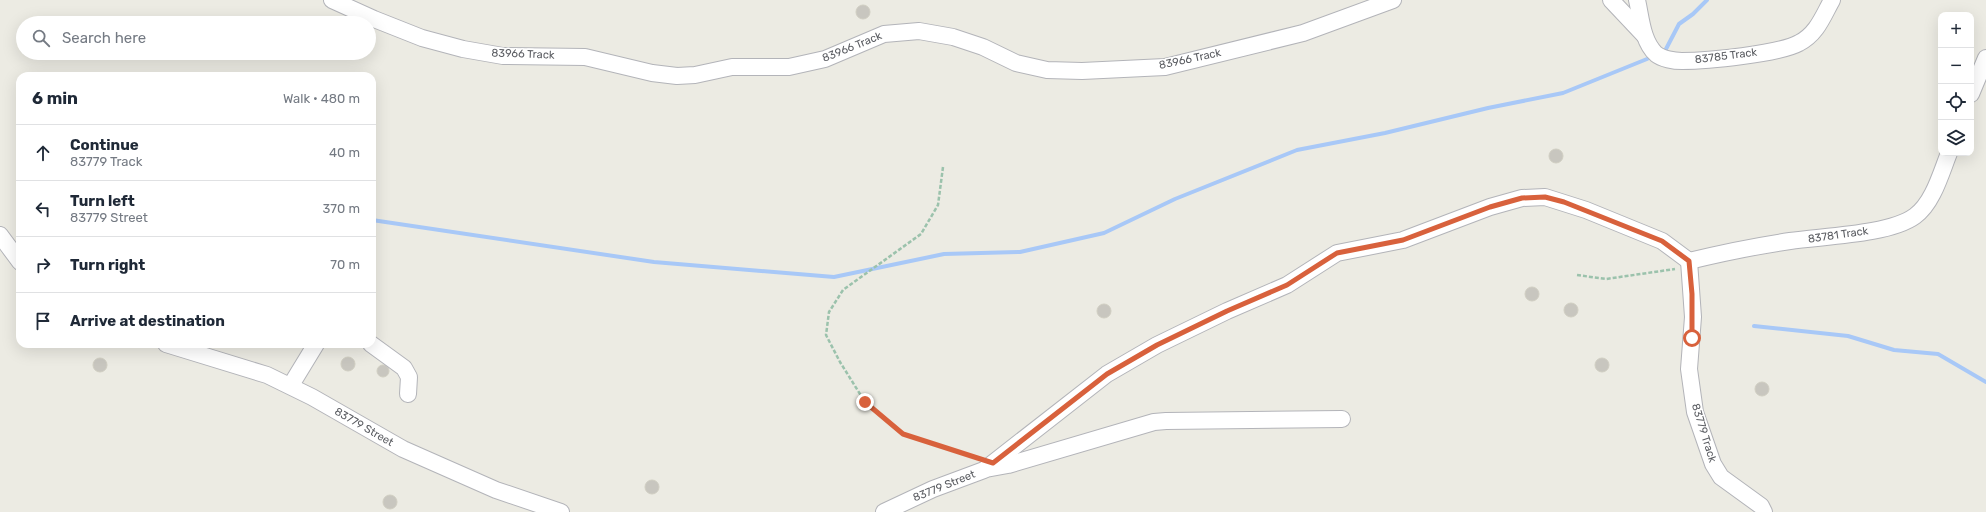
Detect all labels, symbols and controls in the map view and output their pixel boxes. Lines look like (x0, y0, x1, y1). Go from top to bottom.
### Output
map controls (1938, 12, 1974, 156)
button: + (1938, 12, 1974, 48)
search box (16, 16, 376, 60)
icon: search (30, 27, 52, 49)
text: Search here (62, 29, 146, 47)
street label: 83966 Track (820, 29, 884, 65)
street label: 83966 Track (491, 46, 555, 62)
street label: 83966 Track (1158, 46, 1223, 72)
street label: 83785 Track (1694, 46, 1758, 66)
button: − (1938, 48, 1974, 84)
button: locate (1938, 84, 1974, 120)
text: 6 min (32, 88, 78, 108)
text: Walk · 480 m (283, 91, 360, 106)
button: layers (1938, 120, 1974, 156)
text: Continue (70, 136, 139, 154)
icon: ahead (32, 142, 54, 164)
text: 40 m (329, 145, 360, 160)
text: 83779 Track (70, 154, 142, 169)
text: Turn left (70, 192, 135, 210)
icon: left (32, 198, 54, 220)
text: 370 m (323, 201, 360, 216)
text: 83779 Street (70, 210, 148, 225)
street label: 83781 Track (1807, 224, 1869, 246)
icon: right (32, 254, 54, 276)
text: Turn right (70, 256, 145, 274)
text: 70 m (330, 257, 360, 272)
icon: arrive (32, 310, 54, 332)
text: Arrive at destination (70, 312, 225, 330)
route start (1683, 329, 1701, 347)
route end (856, 393, 874, 411)
street label: 83779 Track (1689, 402, 1719, 464)
street label: 83779 Street (332, 405, 396, 449)
street label: 83779 Street (911, 467, 978, 504)

